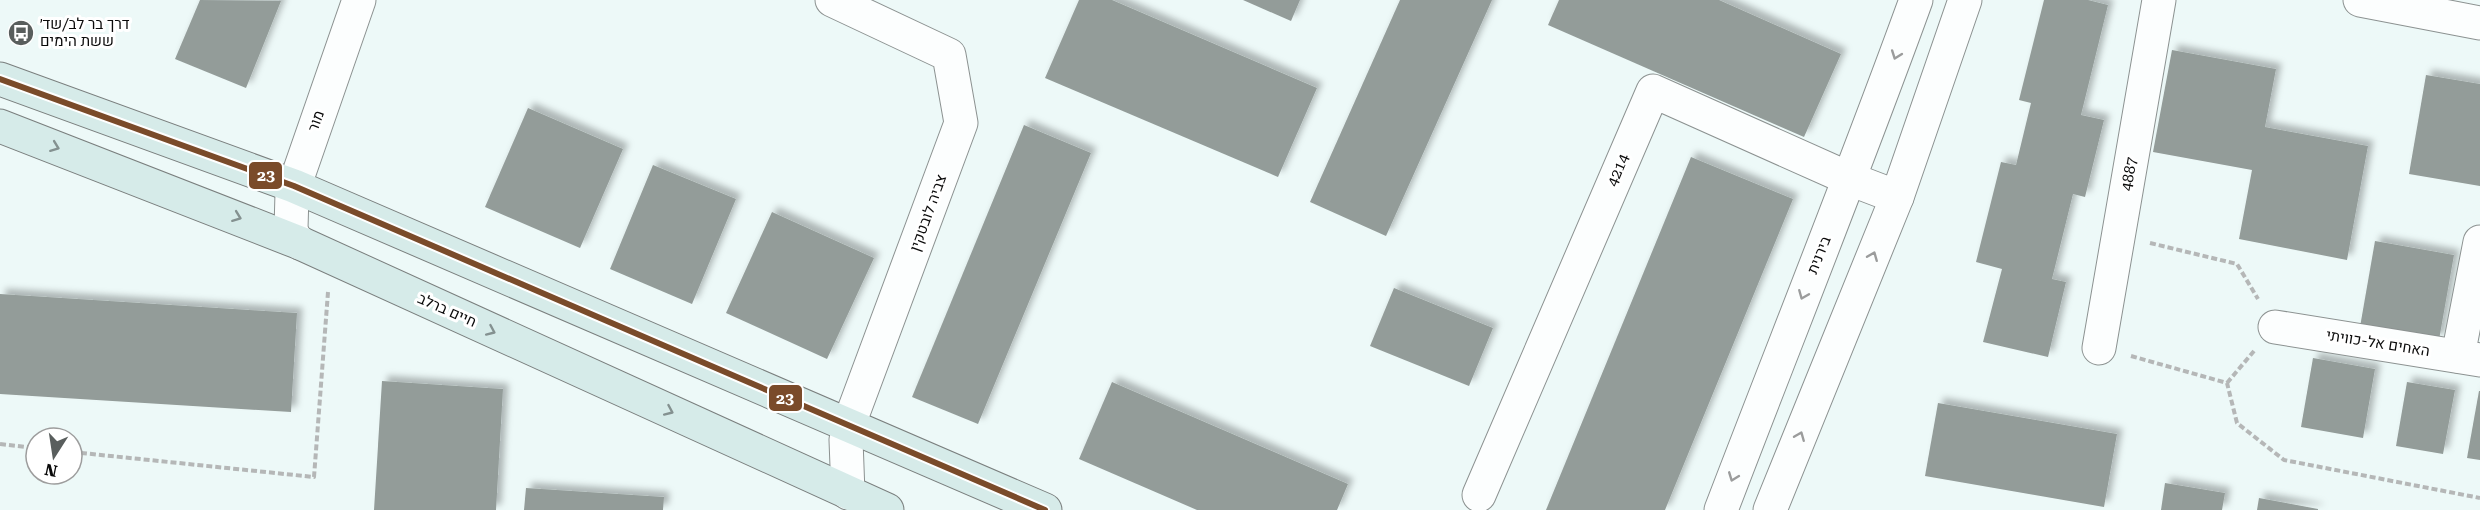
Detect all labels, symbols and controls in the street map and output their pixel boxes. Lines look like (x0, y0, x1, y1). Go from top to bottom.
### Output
place label: דרך בר לב/שד׳ ששת הימים (40, 15, 130, 50)
bus stop icon: דרך בר לב/שד׳ ששת הימים (6, 18, 36, 48)
one-way arrow (1891, 49, 1904, 60)
street label: מור (304, 108, 328, 134)
one-way arrow (48, 140, 59, 152)
street label: 4214 (1603, 150, 1633, 189)
street label: 4887 (2117, 156, 2141, 192)
line badge: 23 (248, 161, 283, 190)
text: 23 (257, 166, 275, 185)
street label: צביה לובטקין (906, 172, 950, 254)
one-way arrow (230, 210, 241, 222)
street label: בירנית (1803, 233, 1835, 277)
one-way arrow (1866, 251, 1878, 262)
street label: חיים ברלב (415, 289, 479, 331)
one-way arrow (1798, 289, 1810, 300)
one-way arrow (485, 323, 496, 335)
street label: האחים אל-כוויתי (2325, 326, 2431, 360)
line badge: 23 (768, 384, 803, 412)
text: 23 (776, 389, 794, 408)
one-way arrow (662, 404, 673, 416)
north arrow (24, 426, 84, 486)
one-way arrow (1793, 432, 1805, 443)
text: N (43, 460, 59, 481)
one-way arrow (1728, 471, 1740, 482)

